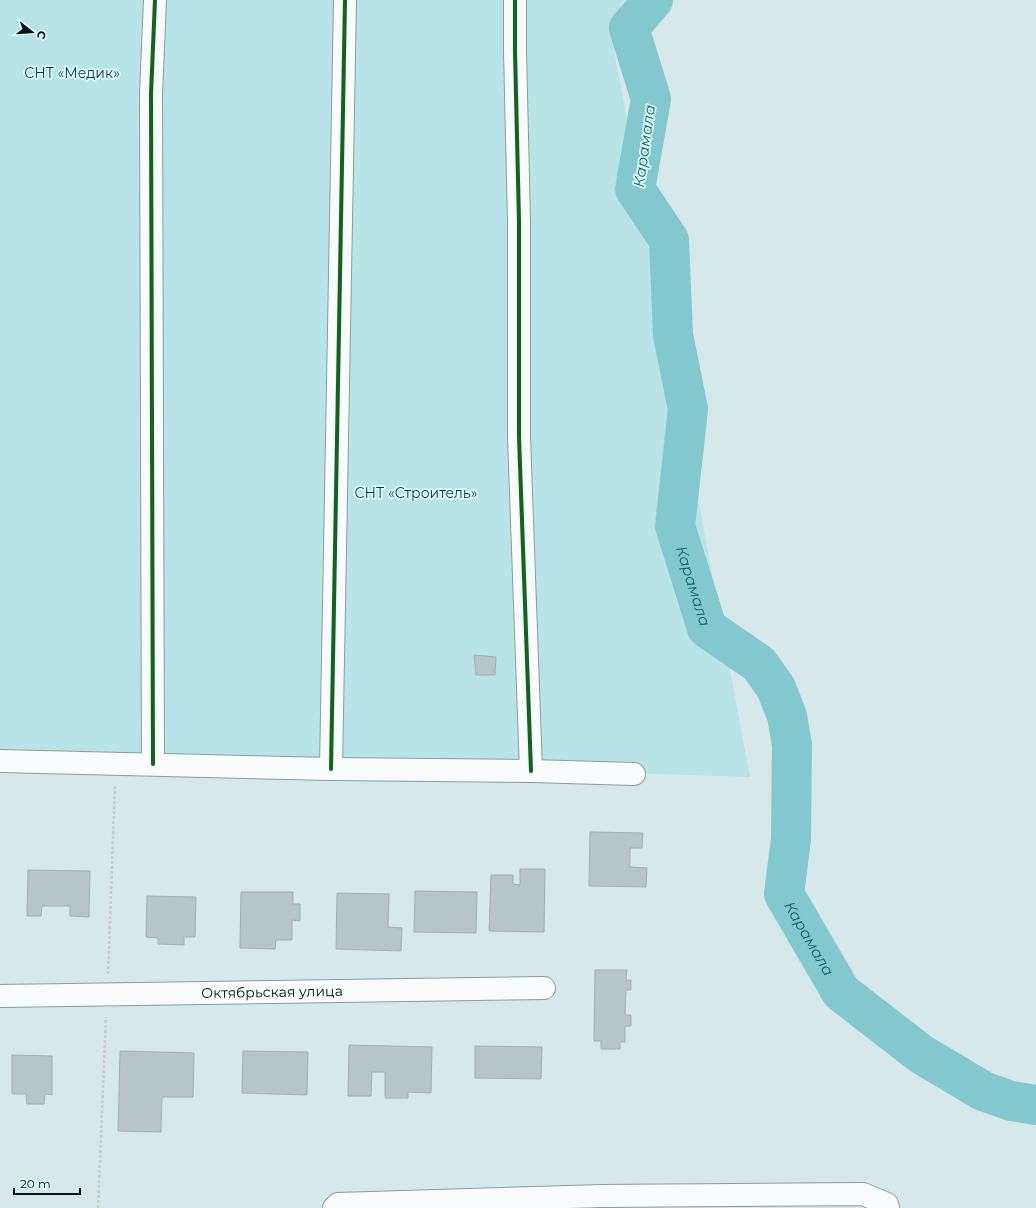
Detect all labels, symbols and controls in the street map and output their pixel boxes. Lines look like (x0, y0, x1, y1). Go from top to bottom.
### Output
north arrow (12, 12, 52, 52)
text: С (34, 29, 49, 41)
park label: СНТ «Медик» (24, 64, 120, 82)
water label: Карамала (629, 104, 659, 188)
park label: СНТ «Строитель» (355, 484, 477, 502)
water label: Карамала (672, 543, 715, 628)
water label: Карамала (781, 898, 839, 979)
street label: Октябрьская улица (201, 982, 343, 1002)
scale bar (14, 1170, 80, 1196)
text: 20 m (20, 1176, 51, 1191)

